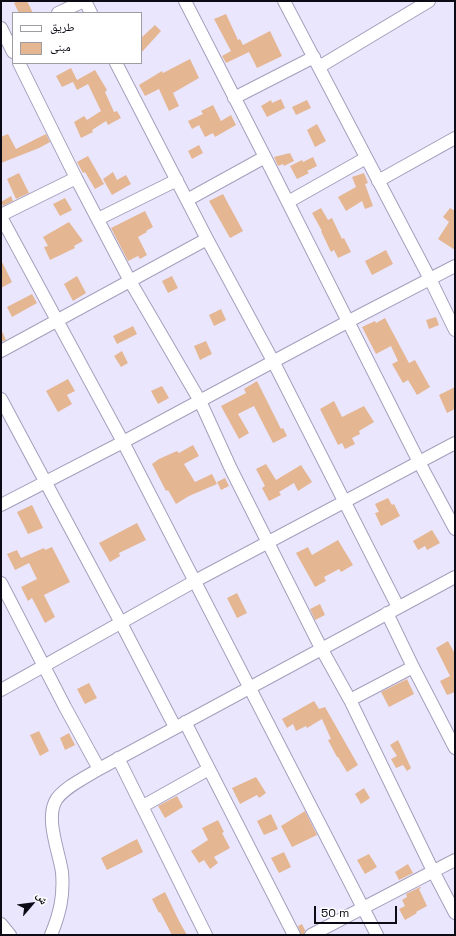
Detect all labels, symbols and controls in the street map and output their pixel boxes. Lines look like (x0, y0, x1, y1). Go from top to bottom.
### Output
legend (12, 12, 142, 64)
text: طريق (50, 19, 75, 35)
text: مبنى (50, 39, 71, 55)
north arrow (12, 884, 52, 924)
text: ش (34, 890, 52, 907)
scale bar (316, 898, 399, 924)
text: 50 m (321, 905, 349, 921)

